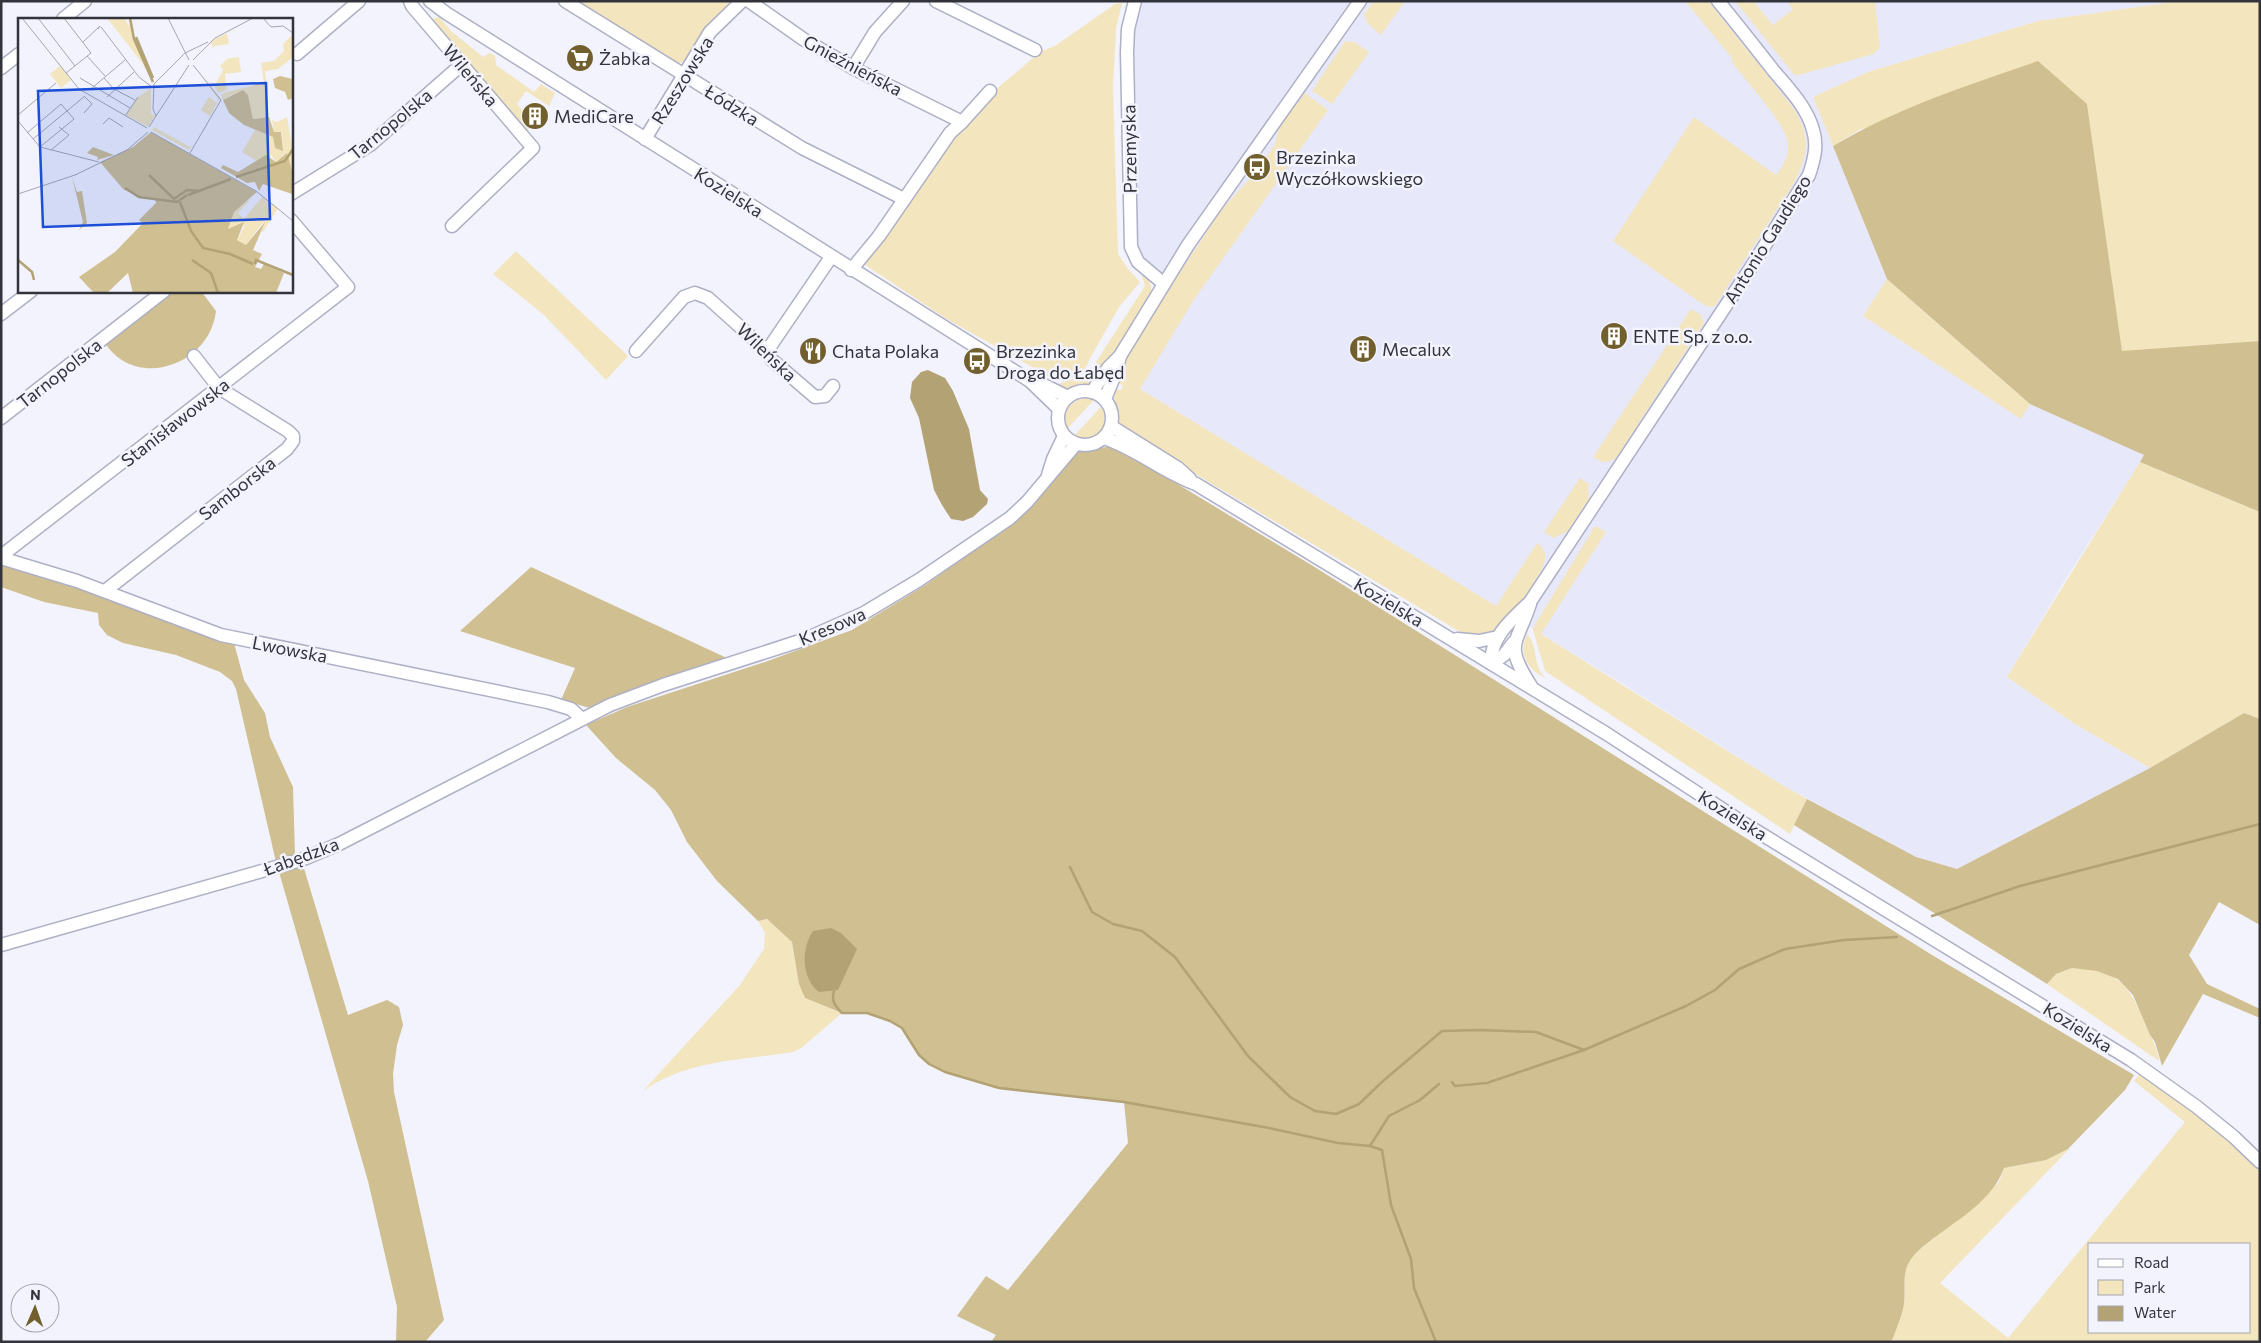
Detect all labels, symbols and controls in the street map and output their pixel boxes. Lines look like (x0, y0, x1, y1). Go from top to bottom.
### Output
inset map (18, 18, 292, 292)
street label: Gnieźnieńska (800, 30, 906, 100)
street label: Rzeszowska (646, 32, 718, 128)
street label: Wileńska (439, 39, 503, 111)
supermarket icon: Żabka (565, 43, 595, 73)
place label: Żabka (599, 47, 650, 69)
street label: Łódzka (700, 79, 763, 130)
street label: Tarnopolska (344, 84, 436, 164)
building icon: MediCare (520, 101, 550, 131)
street label: Przemyska (1117, 104, 1141, 194)
place label: MediCare (554, 105, 634, 127)
place label: Brzezinka Wyczółkowskiego (1276, 146, 1423, 189)
bus stop icon: Brzezinka Wyczółkowskiego (1242, 152, 1272, 182)
street label: Kozielska (690, 162, 768, 222)
street label: Antonio Gaudiego (1719, 171, 1815, 307)
street label: Wileńska (732, 318, 802, 386)
building icon: ENTE Sp. z o.o. (1599, 321, 1629, 351)
place label: ENTE Sp. z o.o. (1633, 325, 1752, 347)
street label: Tarnopolska (12, 333, 106, 413)
building icon: Mecalux (1348, 334, 1378, 364)
restaurant icon: Chata Polaka (798, 336, 828, 366)
place label: Mecalux (1382, 338, 1452, 360)
place label: Chata Polaka (832, 340, 939, 362)
place label: Brzezinka Droga do Łabęd (996, 340, 1124, 383)
bus stop icon: Brzezinka Droga do Łabęd (962, 346, 992, 376)
street label: Stanisławowska (117, 373, 233, 471)
street label: Samborska (194, 451, 280, 525)
street label: Kozielska (1350, 573, 1428, 631)
street label: Kresowa (795, 602, 869, 650)
street label: Lwowska (251, 631, 329, 667)
street label: Kozielska (1694, 785, 1772, 845)
street label: Łabędzka (259, 832, 342, 880)
street label: Kozielska (2039, 997, 2117, 1057)
legend (2088, 1243, 2251, 1333)
text: Road (2134, 1253, 2169, 1271)
text: Park (2134, 1278, 2165, 1296)
north arrow (10, 1283, 60, 1333)
text: N (30, 1286, 41, 1303)
text: Water (2134, 1303, 2176, 1321)

